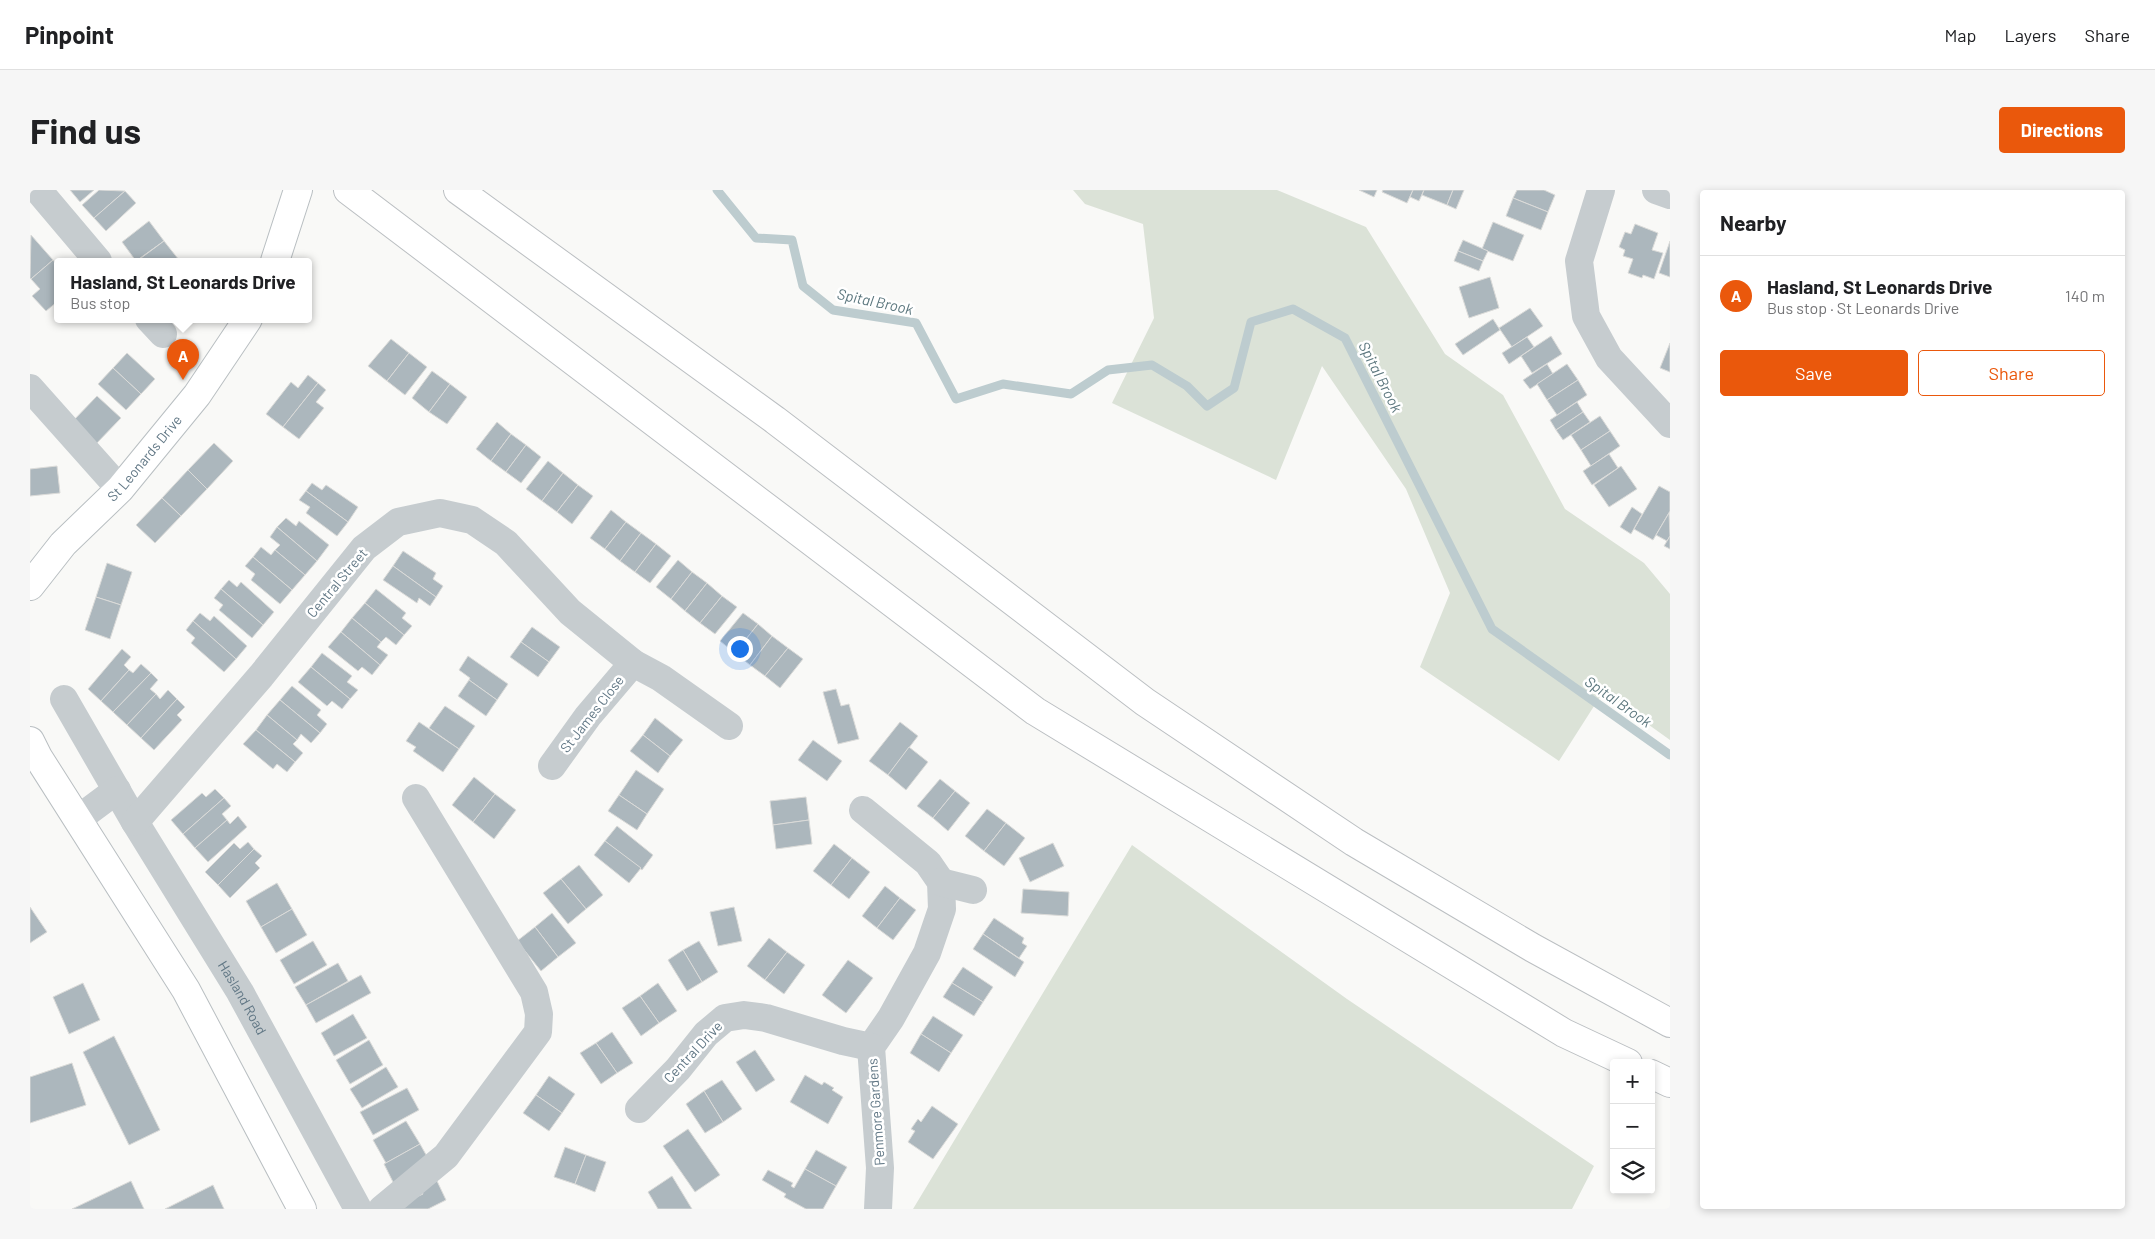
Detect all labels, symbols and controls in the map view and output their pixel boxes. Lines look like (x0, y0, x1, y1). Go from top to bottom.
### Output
text: Pinpoint (25, 20, 114, 49)
text: Map (1944, 24, 1976, 46)
text: Layers (2004, 24, 2057, 46)
text: Share (2085, 24, 2130, 46)
button: Directions (1999, 107, 2125, 153)
text: Find us (30, 109, 141, 151)
text: Nearby (1720, 210, 1786, 235)
popup (54, 258, 312, 323)
text: Hasland, St Leonards Drive (70, 270, 296, 293)
text: Hasland, St Leonards Drive (1767, 275, 1992, 298)
water label: Spital Brook (836, 284, 916, 318)
text: A (1731, 286, 1741, 305)
text: 140 m (2065, 286, 2105, 305)
text: Bus stop (70, 293, 130, 312)
text: Bus stop · St Leonards Drive (1767, 298, 1959, 317)
water label: Spital Brook (1355, 338, 1407, 416)
pin: A (167, 339, 199, 380)
button: Save (1720, 350, 1908, 396)
button: Share (1918, 350, 2105, 396)
street label: St Leonards Drive (103, 411, 185, 505)
street label: Central Street (303, 545, 370, 621)
your location (727, 636, 753, 662)
street label: St James Close (556, 672, 627, 756)
water label: Spital Brook (1582, 672, 1656, 731)
street label: Hasland Road (215, 957, 271, 1037)
street label: Central Drive (660, 1017, 725, 1086)
street label: Penmore Gardens (863, 1058, 888, 1166)
map controls (1610, 1059, 1655, 1194)
button: + (1610, 1059, 1655, 1104)
button: − (1610, 1104, 1655, 1149)
button: layers (1610, 1149, 1655, 1194)

